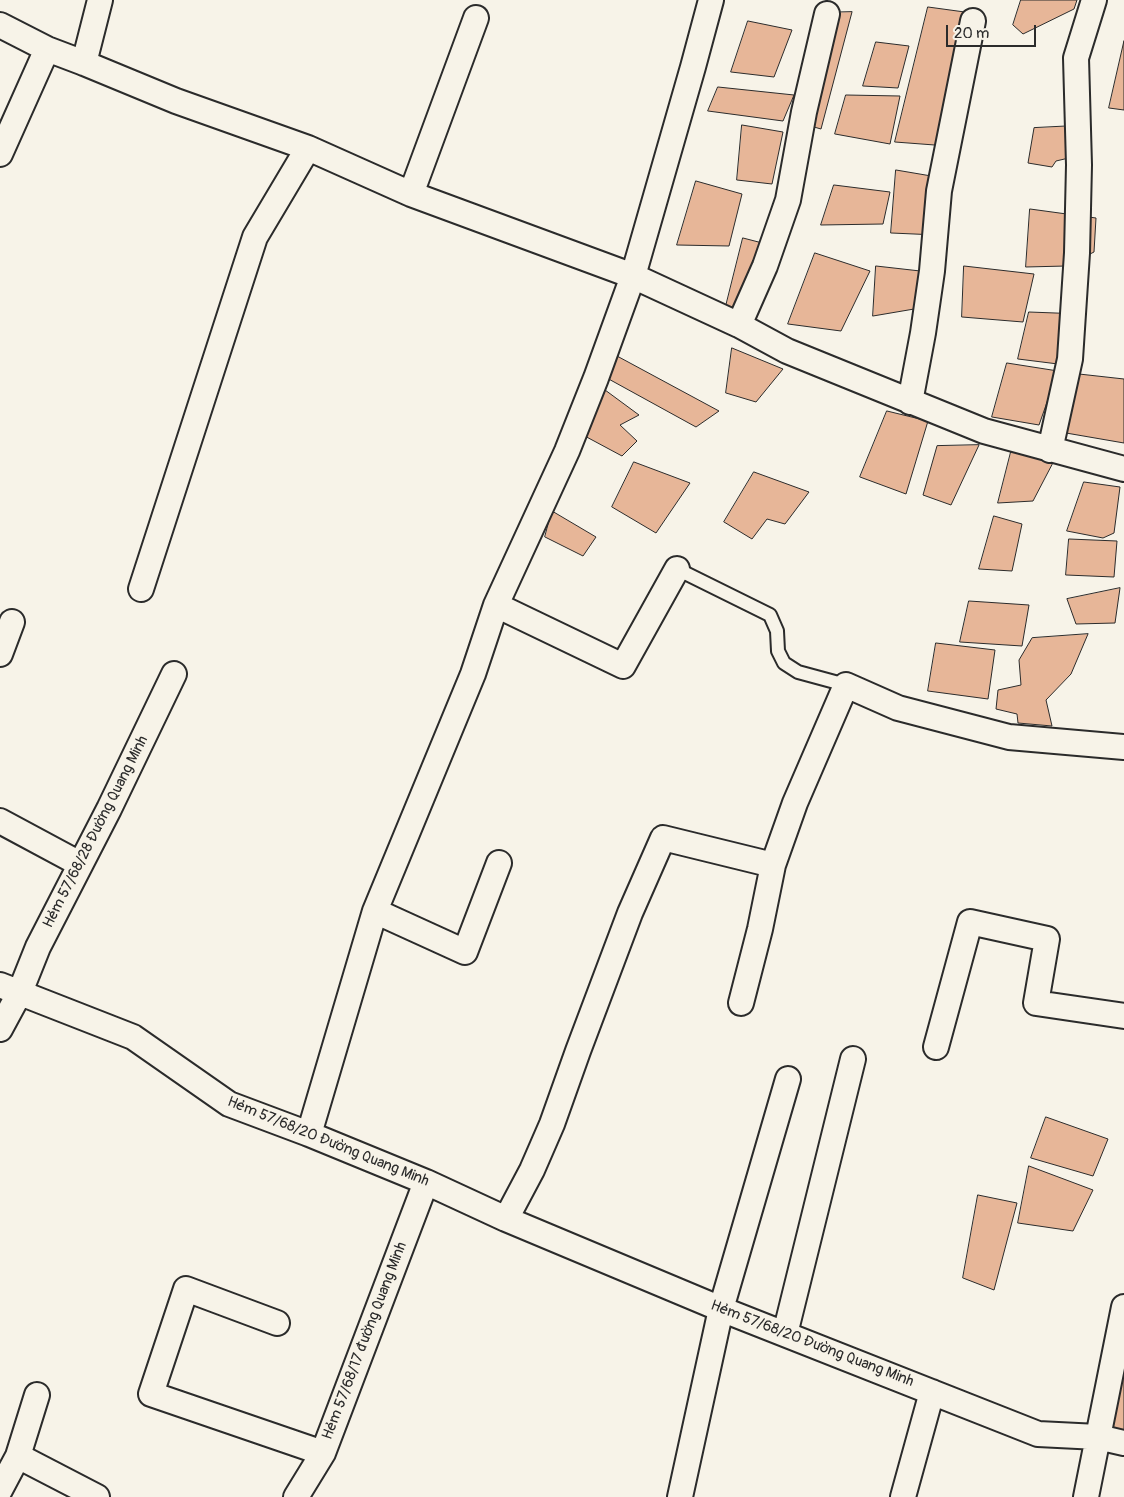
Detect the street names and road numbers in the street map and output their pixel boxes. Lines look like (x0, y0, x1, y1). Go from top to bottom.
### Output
street label: Hẻm 57/68/28 Đường Quang Minh (40, 733, 152, 931)
street label: Hẻm 57/68/20 Đường Quang Minh (224, 1093, 432, 1191)
street label: Hẻm 57/68/17 đường Quang Minh (319, 1240, 411, 1442)
street label: Hẻm 57/68/20 Đường Quang Minh (708, 1297, 916, 1391)

